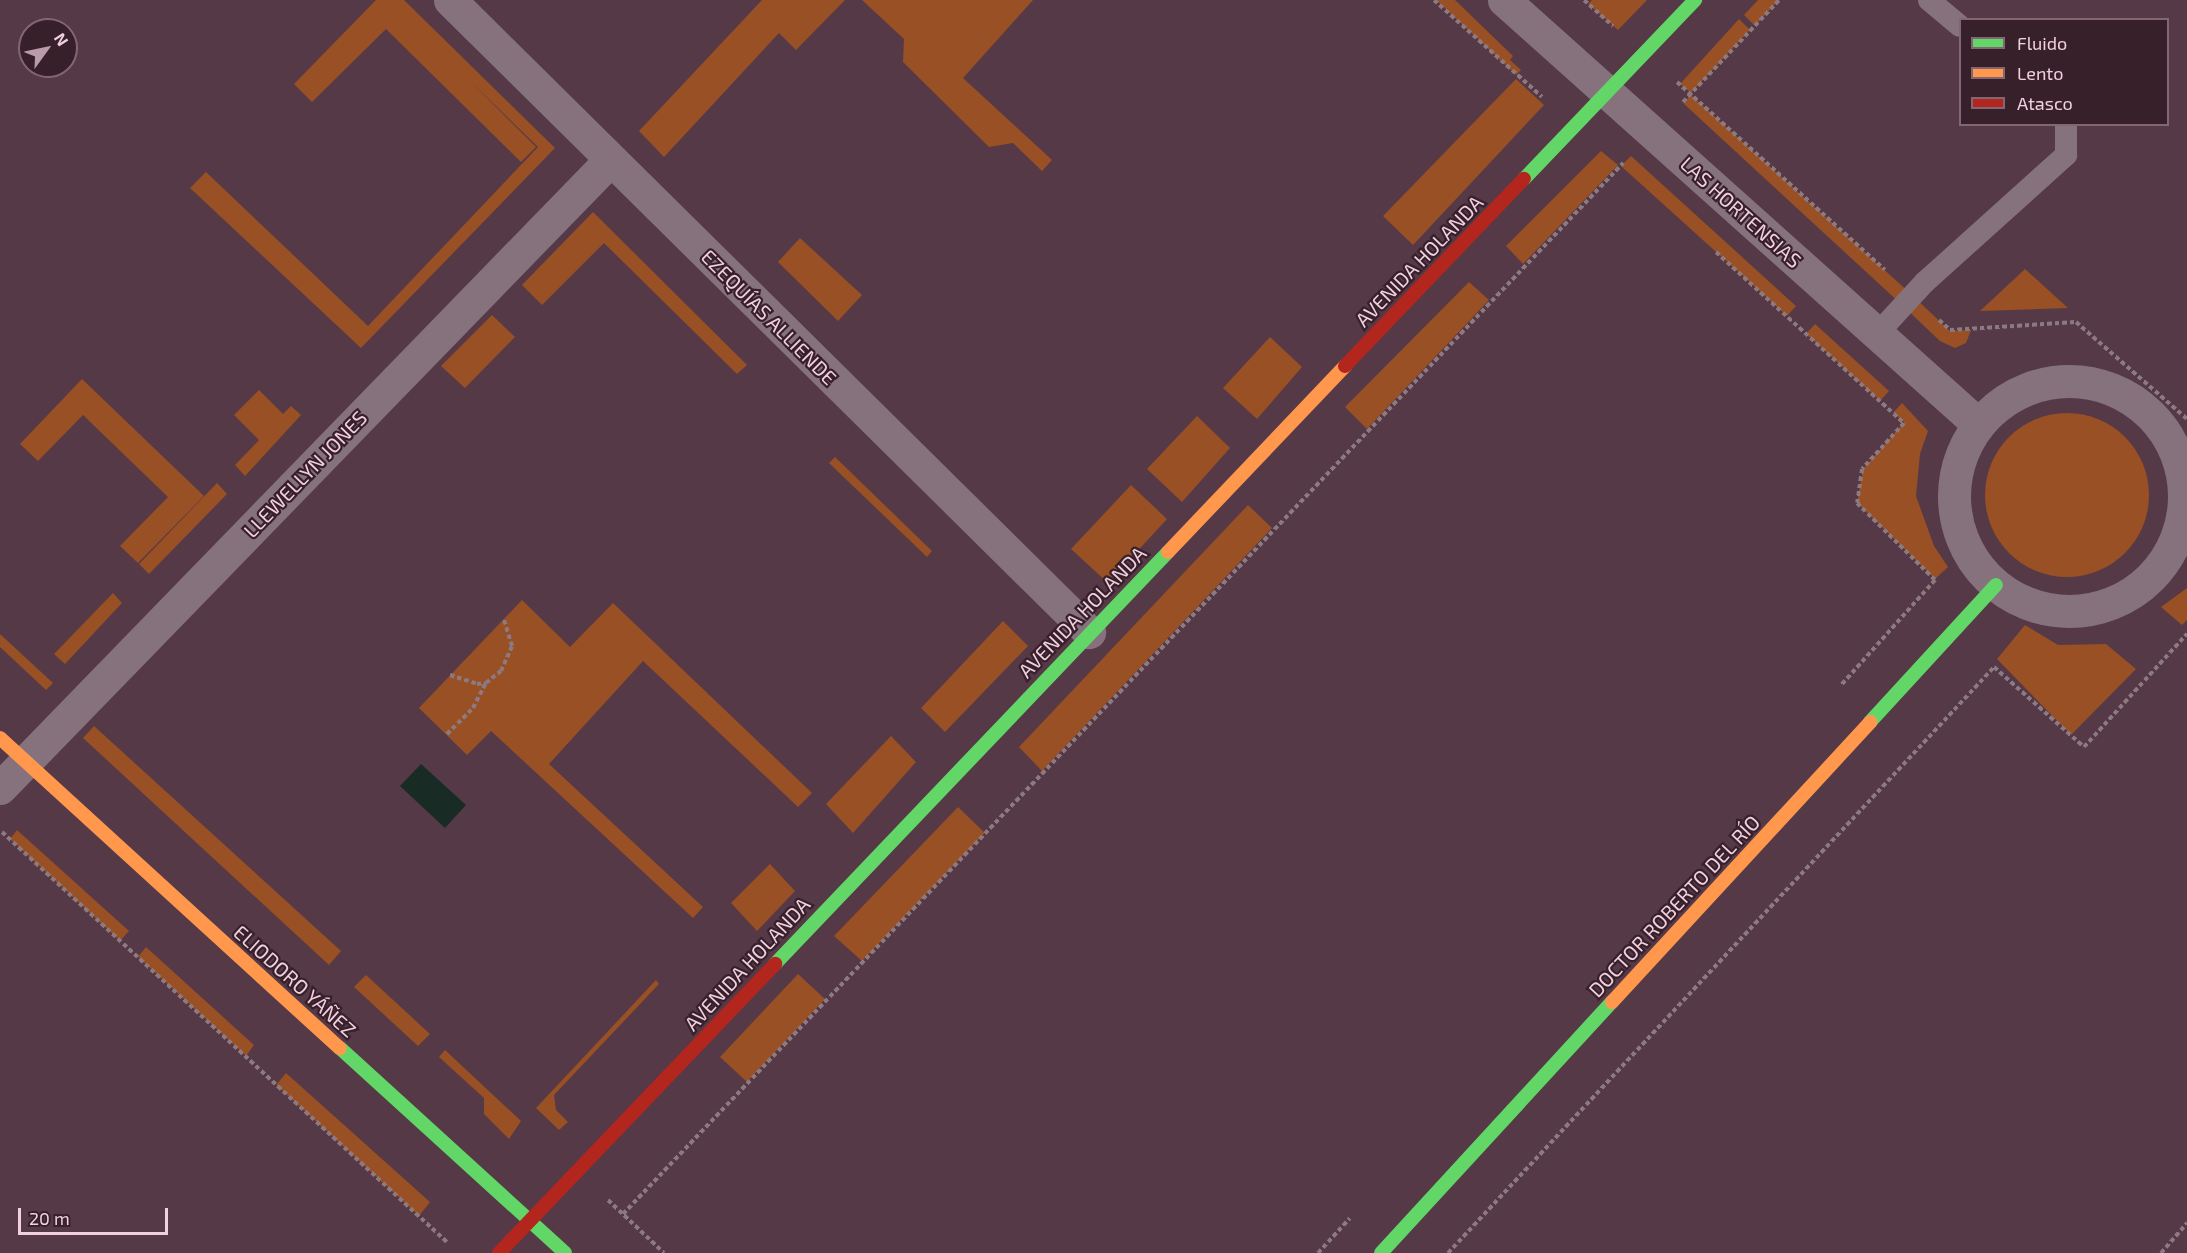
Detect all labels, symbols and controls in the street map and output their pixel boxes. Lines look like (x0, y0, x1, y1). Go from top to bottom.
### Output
north arrow (18, 18, 78, 78)
legend (1959, 18, 2169, 126)
text: N (51, 29, 73, 49)
text: Fluido (2017, 32, 2067, 54)
text: Lento (2017, 62, 2063, 84)
text: Atasco (2017, 92, 2073, 114)
street label: LAS HORTENSIAS (1676, 151, 1806, 273)
street label: AVENIDA HOLANDA (1350, 190, 1488, 332)
street label: EZEQUÍAS ALLIENDE (696, 244, 842, 390)
street label: LLEWELLYN JONES (238, 406, 372, 542)
street label: AVENIDA HOLANDA (1013, 541, 1151, 683)
street label: DOCTOR ROBERTO DEL RÍO (1583, 810, 1765, 1002)
street label: AVENIDA HOLANDA (679, 892, 815, 1036)
street label: ELIODORO YÁÑEZ (229, 920, 361, 1042)
scale bar (21, 1196, 171, 1234)
text: 20 m (29, 1207, 70, 1229)

